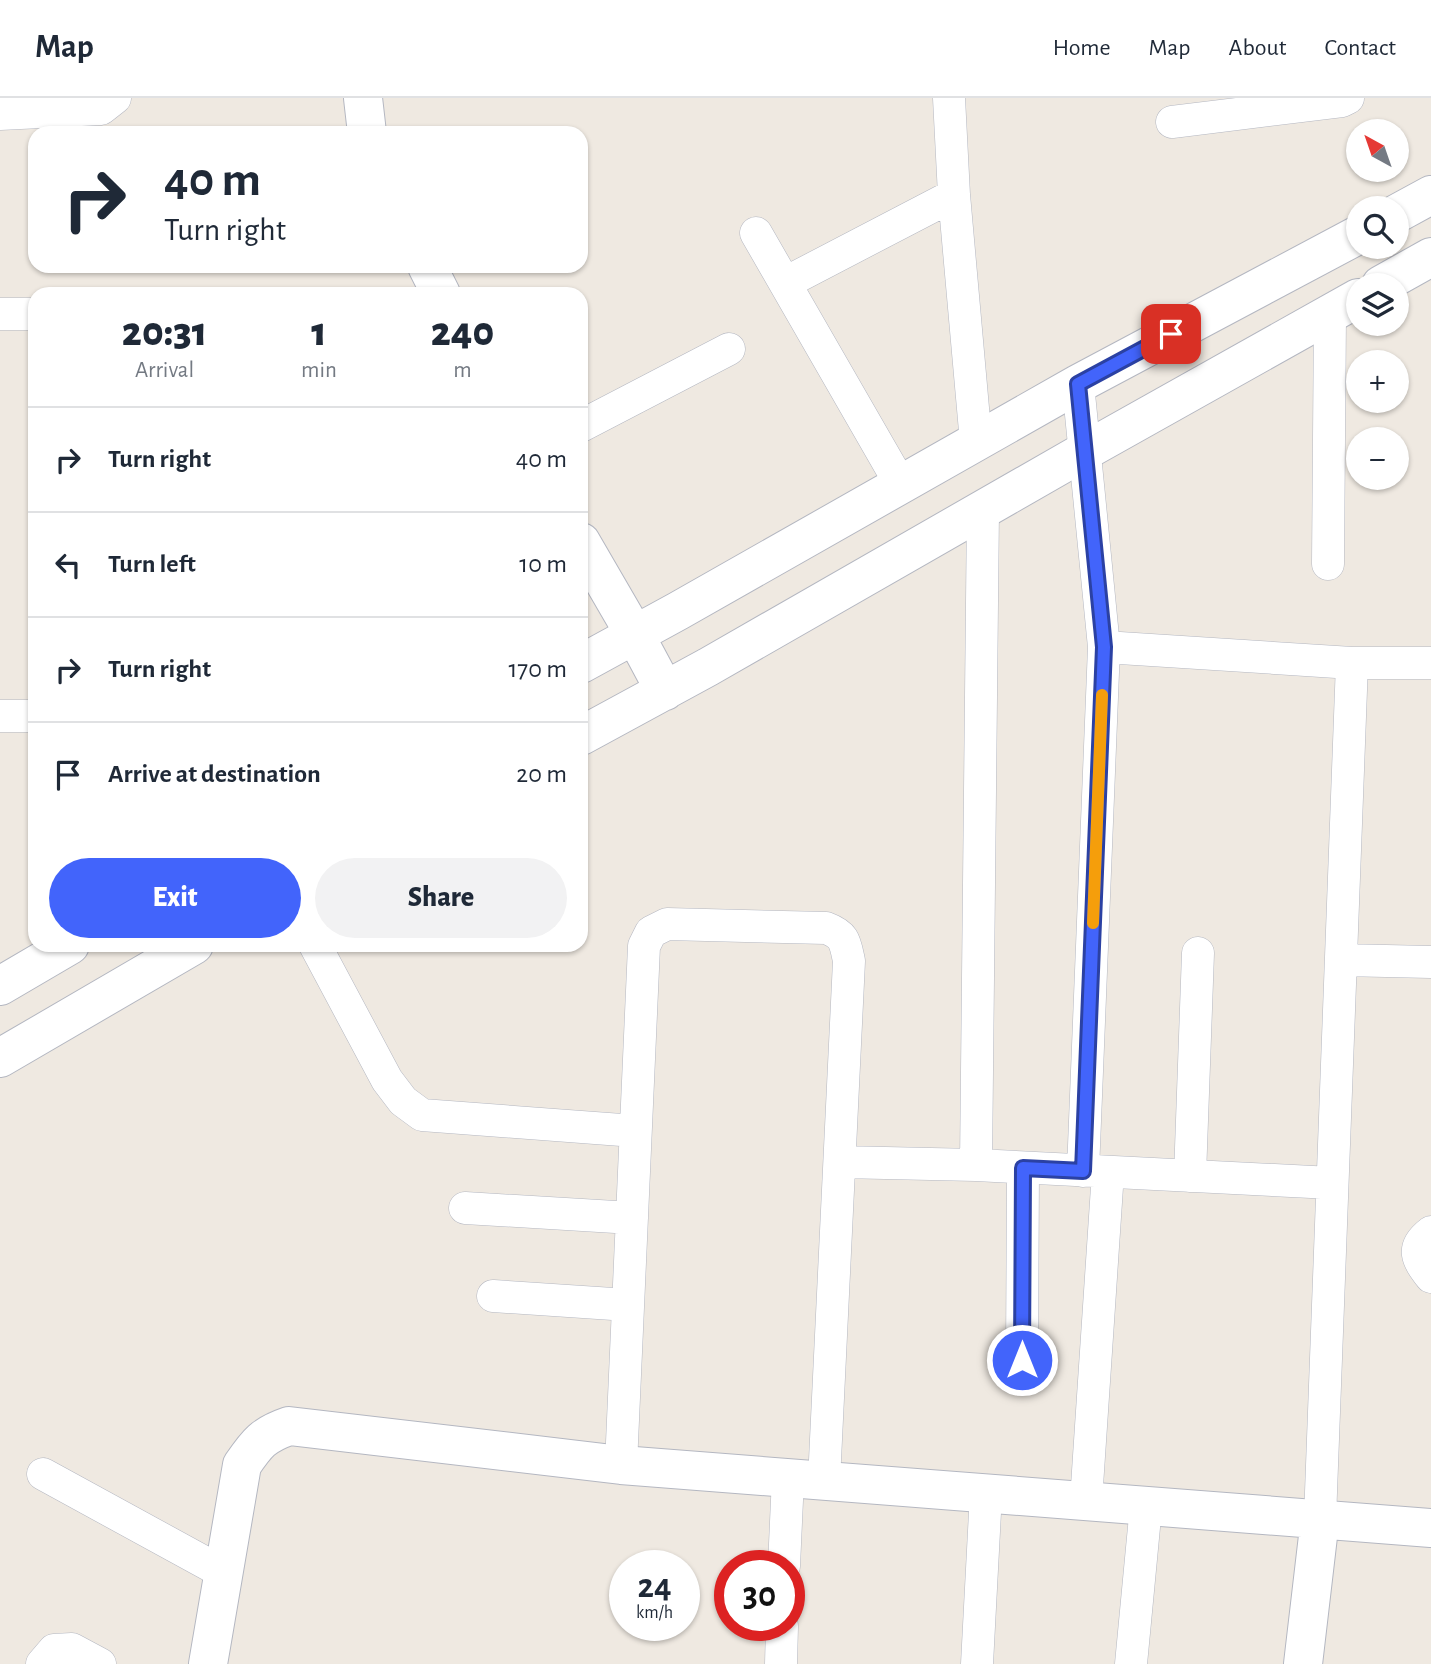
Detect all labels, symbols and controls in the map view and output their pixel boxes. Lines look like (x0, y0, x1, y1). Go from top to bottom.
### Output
text: Map (35, 31, 94, 64)
text: Home (1053, 36, 1111, 60)
text: Map (1149, 36, 1191, 60)
text: About (1229, 36, 1286, 60)
text: Contact (1324, 36, 1396, 60)
north arrow (1346, 119, 1409, 182)
map controls (1346, 119, 1409, 490)
icon: right (49, 154, 140, 245)
text: 40 m (164, 156, 261, 205)
button: search (1346, 196, 1409, 259)
text: Turn right (164, 214, 286, 246)
button: layers (1346, 273, 1409, 336)
pin (1141, 304, 1201, 364)
text: 20:31 (122, 311, 207, 353)
text: 1 (311, 311, 327, 353)
text: 240 (431, 311, 494, 353)
icon: arrive (1152, 315, 1190, 353)
button: + (1346, 350, 1409, 413)
text: Arrival (135, 359, 194, 382)
text: min (301, 359, 337, 382)
text: m (453, 359, 472, 382)
button: − (1346, 427, 1409, 490)
icon: right (49, 441, 87, 479)
text: Turn right (108, 446, 211, 472)
text: 40 m (516, 446, 567, 472)
icon: left (49, 546, 87, 584)
text: Turn left (108, 551, 196, 577)
text: 10 m (519, 551, 567, 577)
icon: right (49, 651, 87, 689)
text: Turn right (108, 656, 211, 682)
text: 170 m (508, 656, 567, 682)
icon: arrive (49, 756, 87, 794)
text: Arrive at destination (108, 761, 321, 787)
text: 20 m (516, 761, 567, 787)
button: Exit (49, 858, 301, 938)
button: Share (315, 858, 567, 938)
position arrow (985, 1323, 1059, 1397)
speed limit sign: 30 (714, 1550, 805, 1641)
text: 24 (637, 1569, 672, 1604)
text: km/h (636, 1604, 673, 1622)

